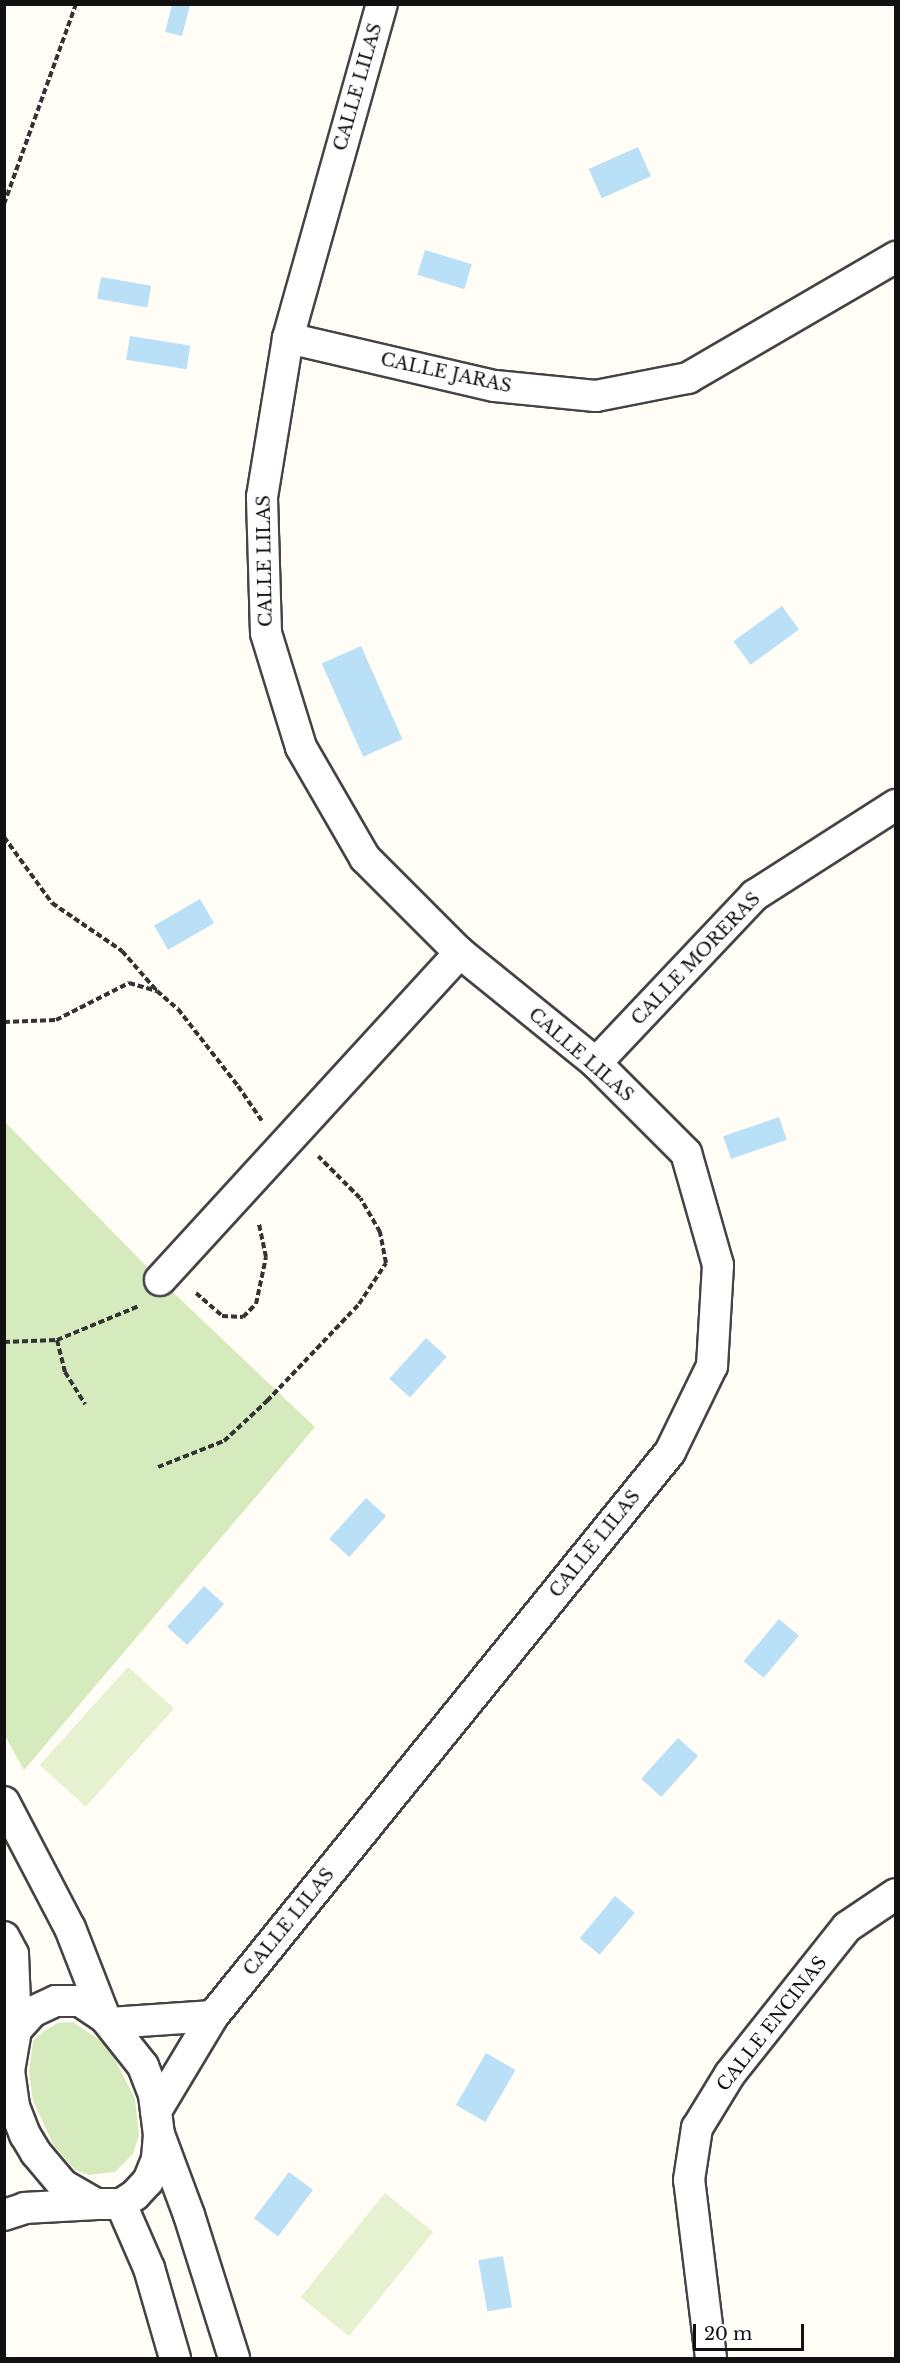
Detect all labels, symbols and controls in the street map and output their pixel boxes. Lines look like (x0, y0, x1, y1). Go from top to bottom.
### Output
street label: CALLE LILAS (329, 21, 387, 153)
street label: CALLE JARAS (379, 349, 513, 397)
street label: CALLE LILAS (253, 495, 277, 627)
street label: CALLE MORERAS (627, 888, 765, 1030)
street label: CALLE LILAS (524, 1004, 638, 1106)
street label: CALLE LILAS (545, 1486, 645, 1602)
street label: CALLE LILAS (239, 1864, 339, 1980)
street label: CALLE ENCINAS (713, 1952, 831, 2096)
scale bar (696, 2312, 807, 2350)
text: 20 m (704, 2323, 752, 2345)

